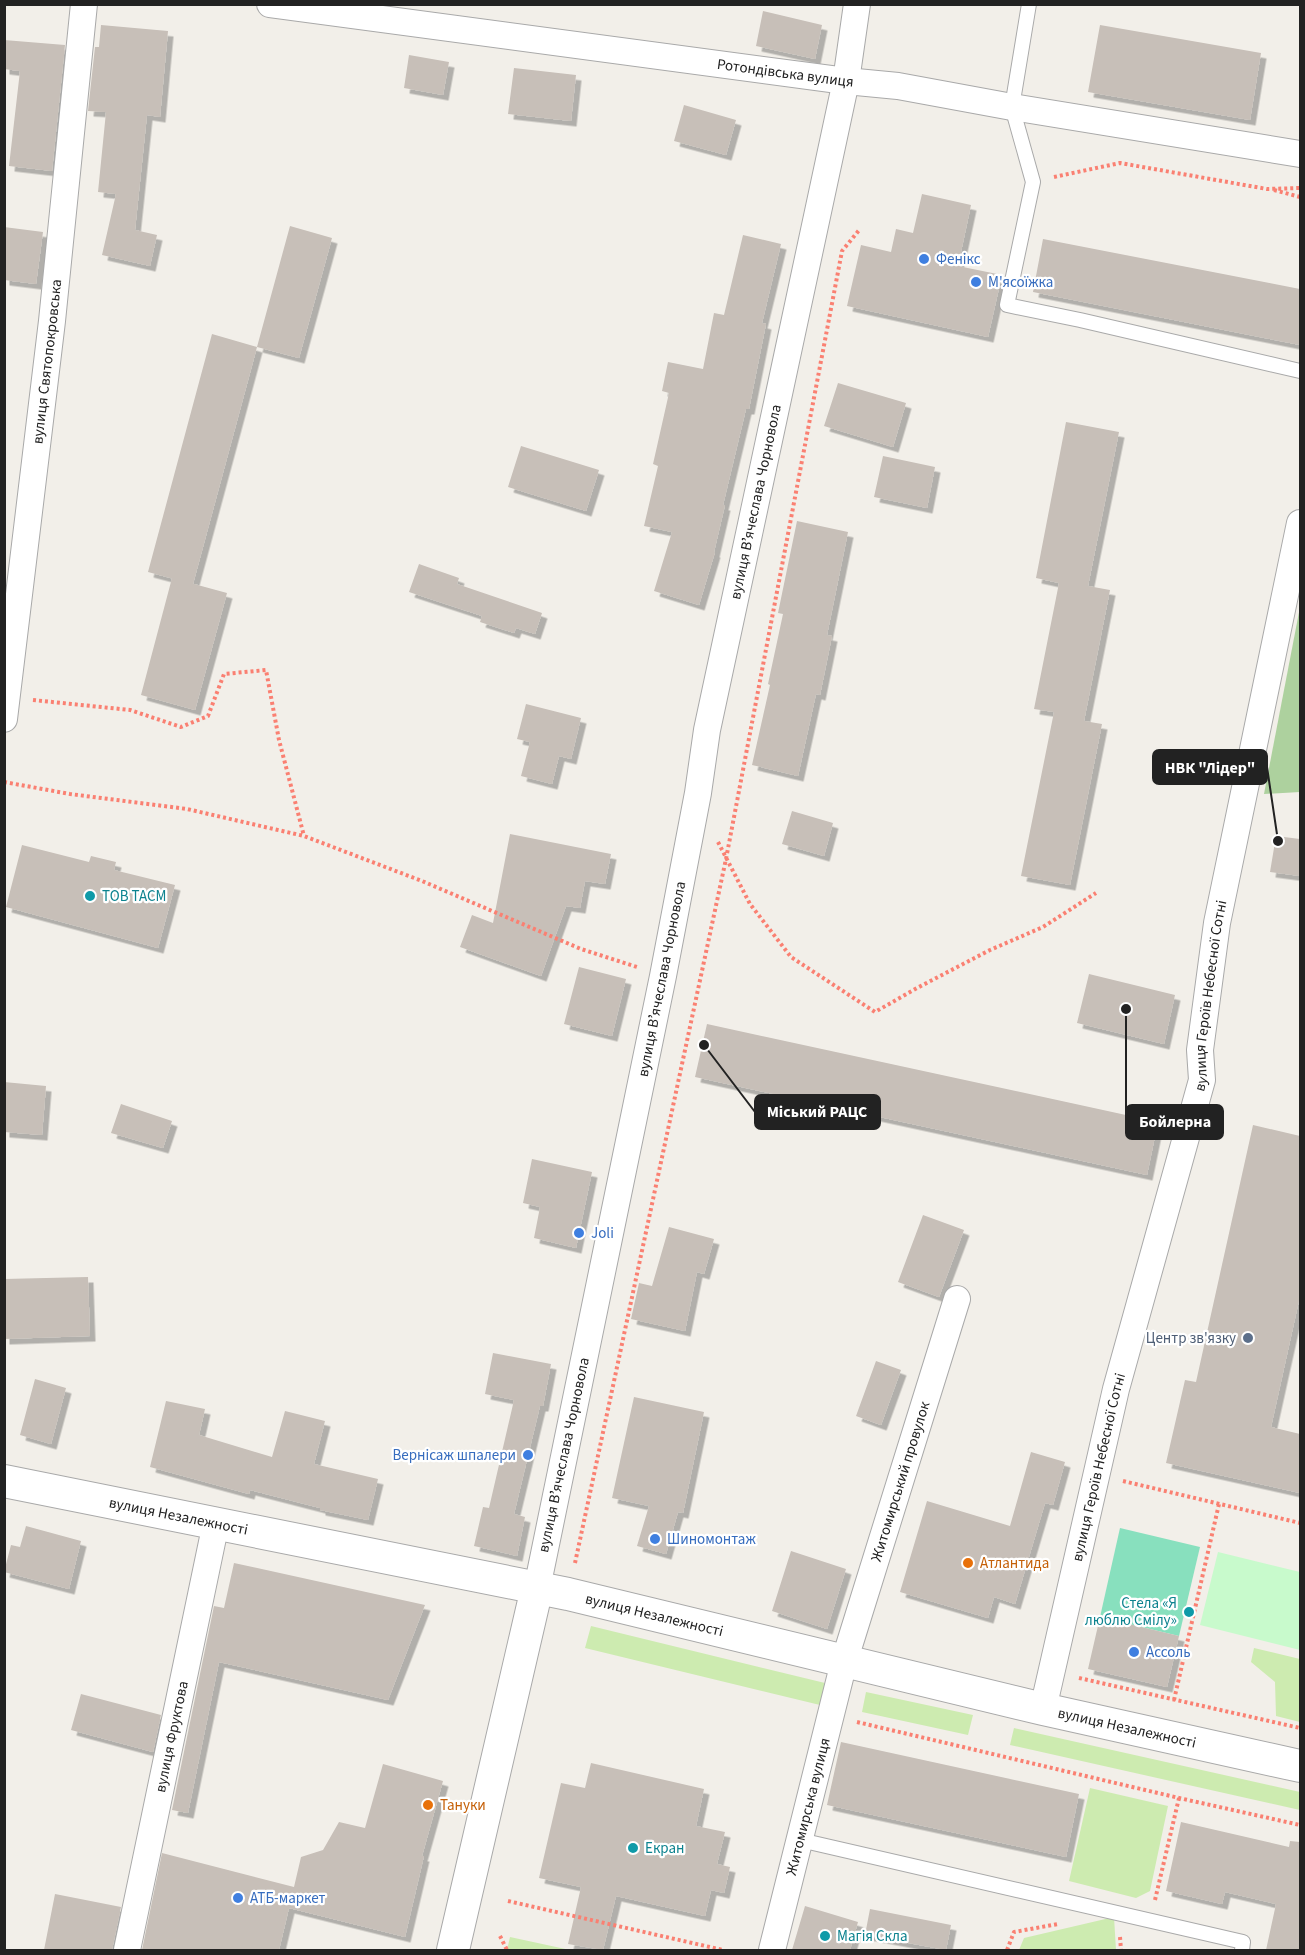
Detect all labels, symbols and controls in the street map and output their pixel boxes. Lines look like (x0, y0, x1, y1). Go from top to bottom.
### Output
street label: Ротондівська вулиця (716, 53, 855, 92)
place label: Фенікс (936, 249, 981, 270)
marker: Фенікс (917, 252, 931, 266)
place label: М'ясоїжка (988, 272, 1053, 293)
marker: М'ясоїжка (969, 275, 983, 289)
street label: вулиця Святопокровська (27, 278, 67, 445)
street label: вулиця Вʼячеслава Чорновола (725, 403, 787, 601)
callout: НВК "Лідер" (1153, 750, 1267, 784)
text: НВК "Лідер" (1165, 757, 1255, 779)
street label: вулиця Вʼячеслава Чорновола (633, 879, 691, 1079)
place label: ТОВ ТАСМ (102, 886, 166, 907)
marker: ТОВ ТАСМ (83, 889, 97, 903)
street label: вулиця Героїв Небесної Сотні (1189, 898, 1232, 1094)
callout: Міський РАЦС (755, 1095, 880, 1129)
text: Міський РАЦС (767, 1101, 867, 1123)
callout: Бойлерна (1126, 1105, 1223, 1139)
text: Бойлерна (1139, 1111, 1211, 1133)
place label: Joli (591, 1223, 614, 1244)
marker: Joli (572, 1226, 586, 1240)
place label: Центр зв'язку (1146, 1328, 1236, 1349)
marker: Центр зв'язку (1241, 1331, 1255, 1345)
street label: вулиця Вʼячеслава Чорновола (533, 1356, 595, 1554)
street label: вулиця Героїв Небесної Сотні (1066, 1371, 1130, 1564)
street label: Житомирський провулок (865, 1398, 935, 1564)
place label: Вернiсаж шпалери (392, 1445, 516, 1466)
marker: Вернiсаж шпалери (521, 1448, 535, 1462)
street label: вулиця Незалежності (107, 1492, 250, 1540)
place label: Шиномонтаж (667, 1529, 756, 1550)
marker: Шиномонтаж (648, 1532, 662, 1546)
place label: Атлантида (980, 1553, 1049, 1574)
marker: Атлантида (961, 1556, 975, 1570)
street label: вулиця Незалежності (583, 1588, 725, 1642)
place label: Стела «Я люблю Смілу» (1085, 1593, 1177, 1631)
marker: Стела «Я люблю Смілу» (1182, 1605, 1196, 1619)
place label: Ассоль (1146, 1642, 1191, 1663)
marker: Ассоль (1127, 1645, 1141, 1659)
street label: вулиця Фруктова (150, 1679, 193, 1794)
street label: вулиця Незалежності (1056, 1702, 1198, 1753)
street label: Житомирська вулиця (781, 1735, 835, 1877)
place label: Тануки (440, 1795, 486, 1816)
marker: Тануки (421, 1798, 435, 1812)
place label: Екран (645, 1838, 684, 1859)
marker: Екран (626, 1841, 640, 1855)
place label: АТБ-маркет (250, 1888, 326, 1909)
marker: АТБ-маркет (231, 1891, 245, 1905)
place label: Магія Скла (837, 1926, 908, 1947)
marker: Магія Скла (818, 1929, 832, 1943)

